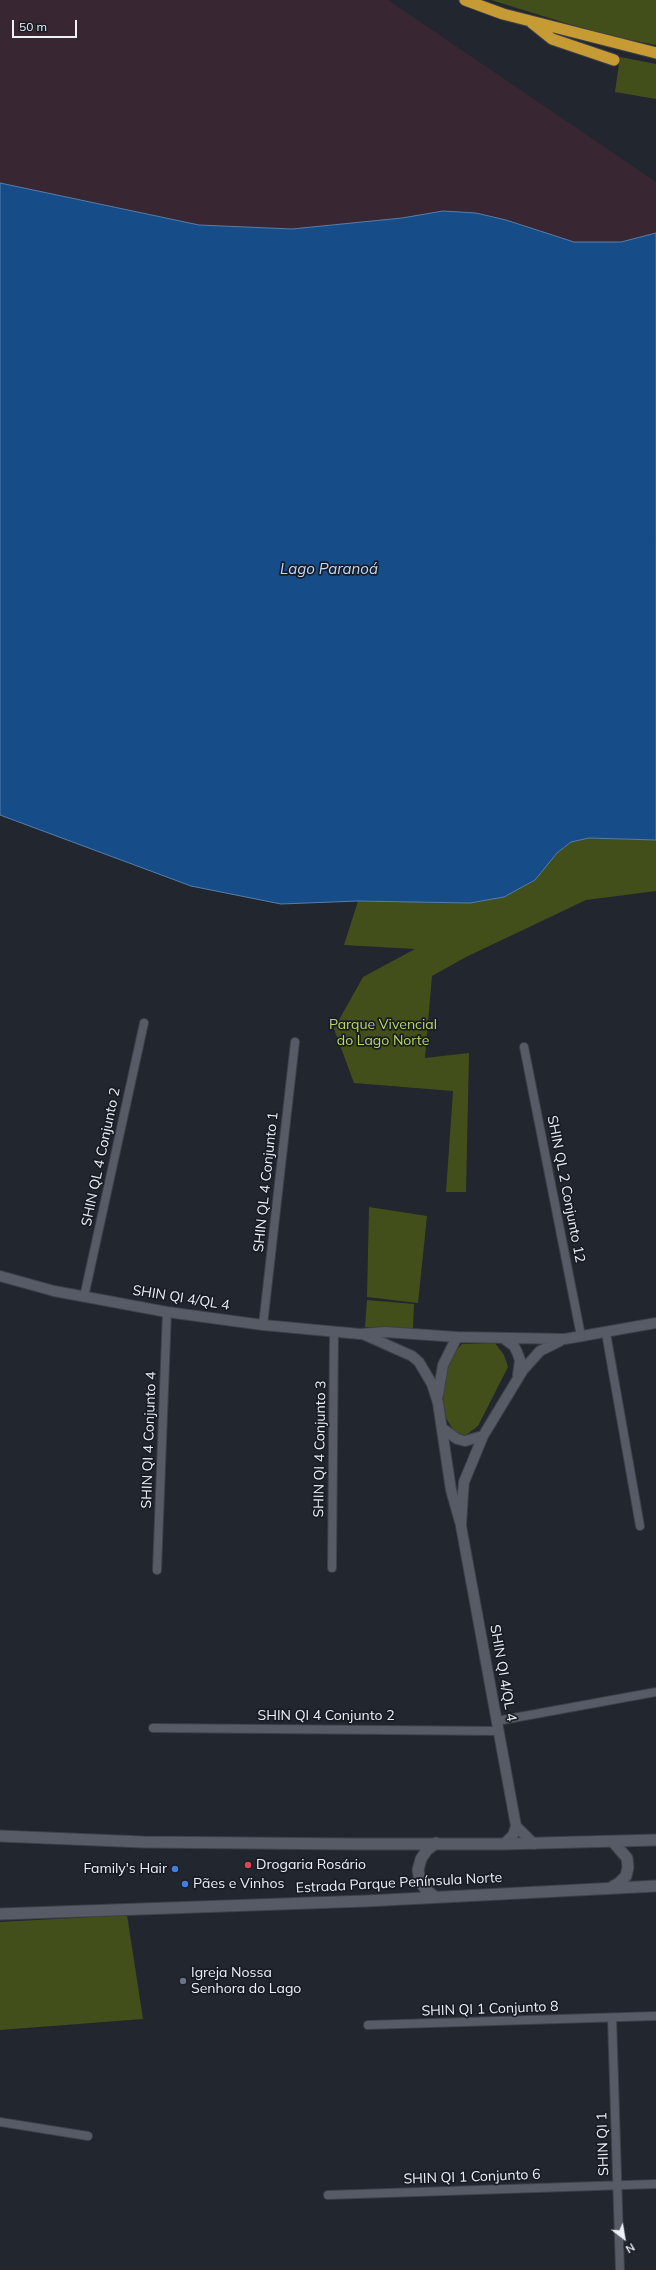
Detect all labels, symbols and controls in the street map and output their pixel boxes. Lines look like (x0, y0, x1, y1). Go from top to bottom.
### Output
scale bar (14, 12, 79, 38)
text: 50 m (19, 19, 47, 34)
water label: Lago Paranoá (280, 560, 378, 578)
park label: Parque Vivencial do Lago Norte (329, 1017, 437, 1050)
street label: SHIN QL 4 Conjunto 2 (78, 1086, 124, 1228)
street label: SHIN QL 4 Conjunto 1 (250, 1111, 282, 1253)
street label: SHIN QL 2 Conjunto 12 (543, 1114, 589, 1264)
street label: SHIN QI 4/QL 4 (131, 1282, 231, 1314)
street label: SHIN QI 4 Conjunto 4 (138, 1371, 160, 1509)
street label: SHIN QI 4 Conjunto 3 (310, 1380, 330, 1518)
street label: SHIN QI 4/QL 4 (486, 1623, 520, 1723)
street label: SHIN QI 4 Conjunto 2 (257, 1708, 395, 1724)
place label: Drogaria Rosário (256, 1857, 366, 1873)
marker: Drogaria Rosário (243, 1860, 253, 1870)
place label: Family's Hair (83, 1861, 167, 1877)
marker: Family's Hair (170, 1864, 180, 1874)
street label: Estrada Parque Península Norte (295, 1869, 503, 1897)
place label: Pães e Vinhos (193, 1876, 284, 1892)
marker: Pães e Vinhos (180, 1879, 190, 1889)
place label: Igreja Nossa Senhora do Lago (191, 1965, 301, 1998)
marker: Igreja Nossa Senhora do Lago (178, 1976, 188, 1986)
street label: SHIN QI 1 Conjunto 8 (421, 1998, 559, 2020)
street label: SHIN QI 1 (593, 2112, 613, 2176)
street label: SHIN QI 1 Conjunto 6 (403, 2166, 541, 2188)
north arrow (604, 2218, 644, 2258)
text: N (623, 2240, 637, 2256)

